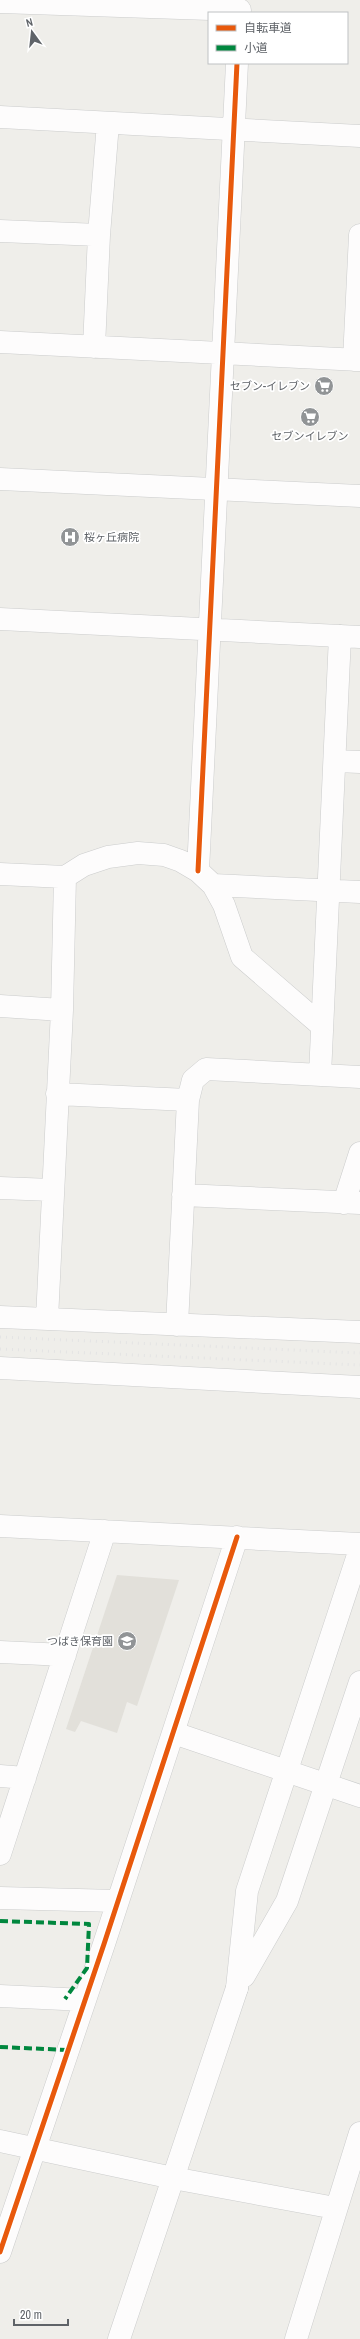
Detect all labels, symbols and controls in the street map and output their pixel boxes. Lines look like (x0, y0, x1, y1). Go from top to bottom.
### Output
north arrow (12, 12, 52, 52)
legend (208, 12, 348, 64)
text: N (24, 15, 34, 30)
text: 自転車道 (244, 20, 292, 36)
text: 小道 (244, 40, 268, 56)
supermarket icon: セブン-イレブン (313, 375, 335, 397)
place label: セブン-イレブン (230, 379, 310, 393)
supermarket icon: セブンイレブン (299, 406, 321, 428)
place label: セブンイレブン (272, 429, 349, 443)
hospital icon: 桜ヶ丘病院 (59, 526, 81, 548)
place label: 桜ヶ丘病院 (84, 530, 139, 544)
school or university icon: つばき保育園 (116, 1630, 138, 1652)
place label: つばき保育園 (47, 1634, 113, 1648)
scale bar (14, 2301, 68, 2327)
text: 20 m (20, 2307, 42, 2323)

